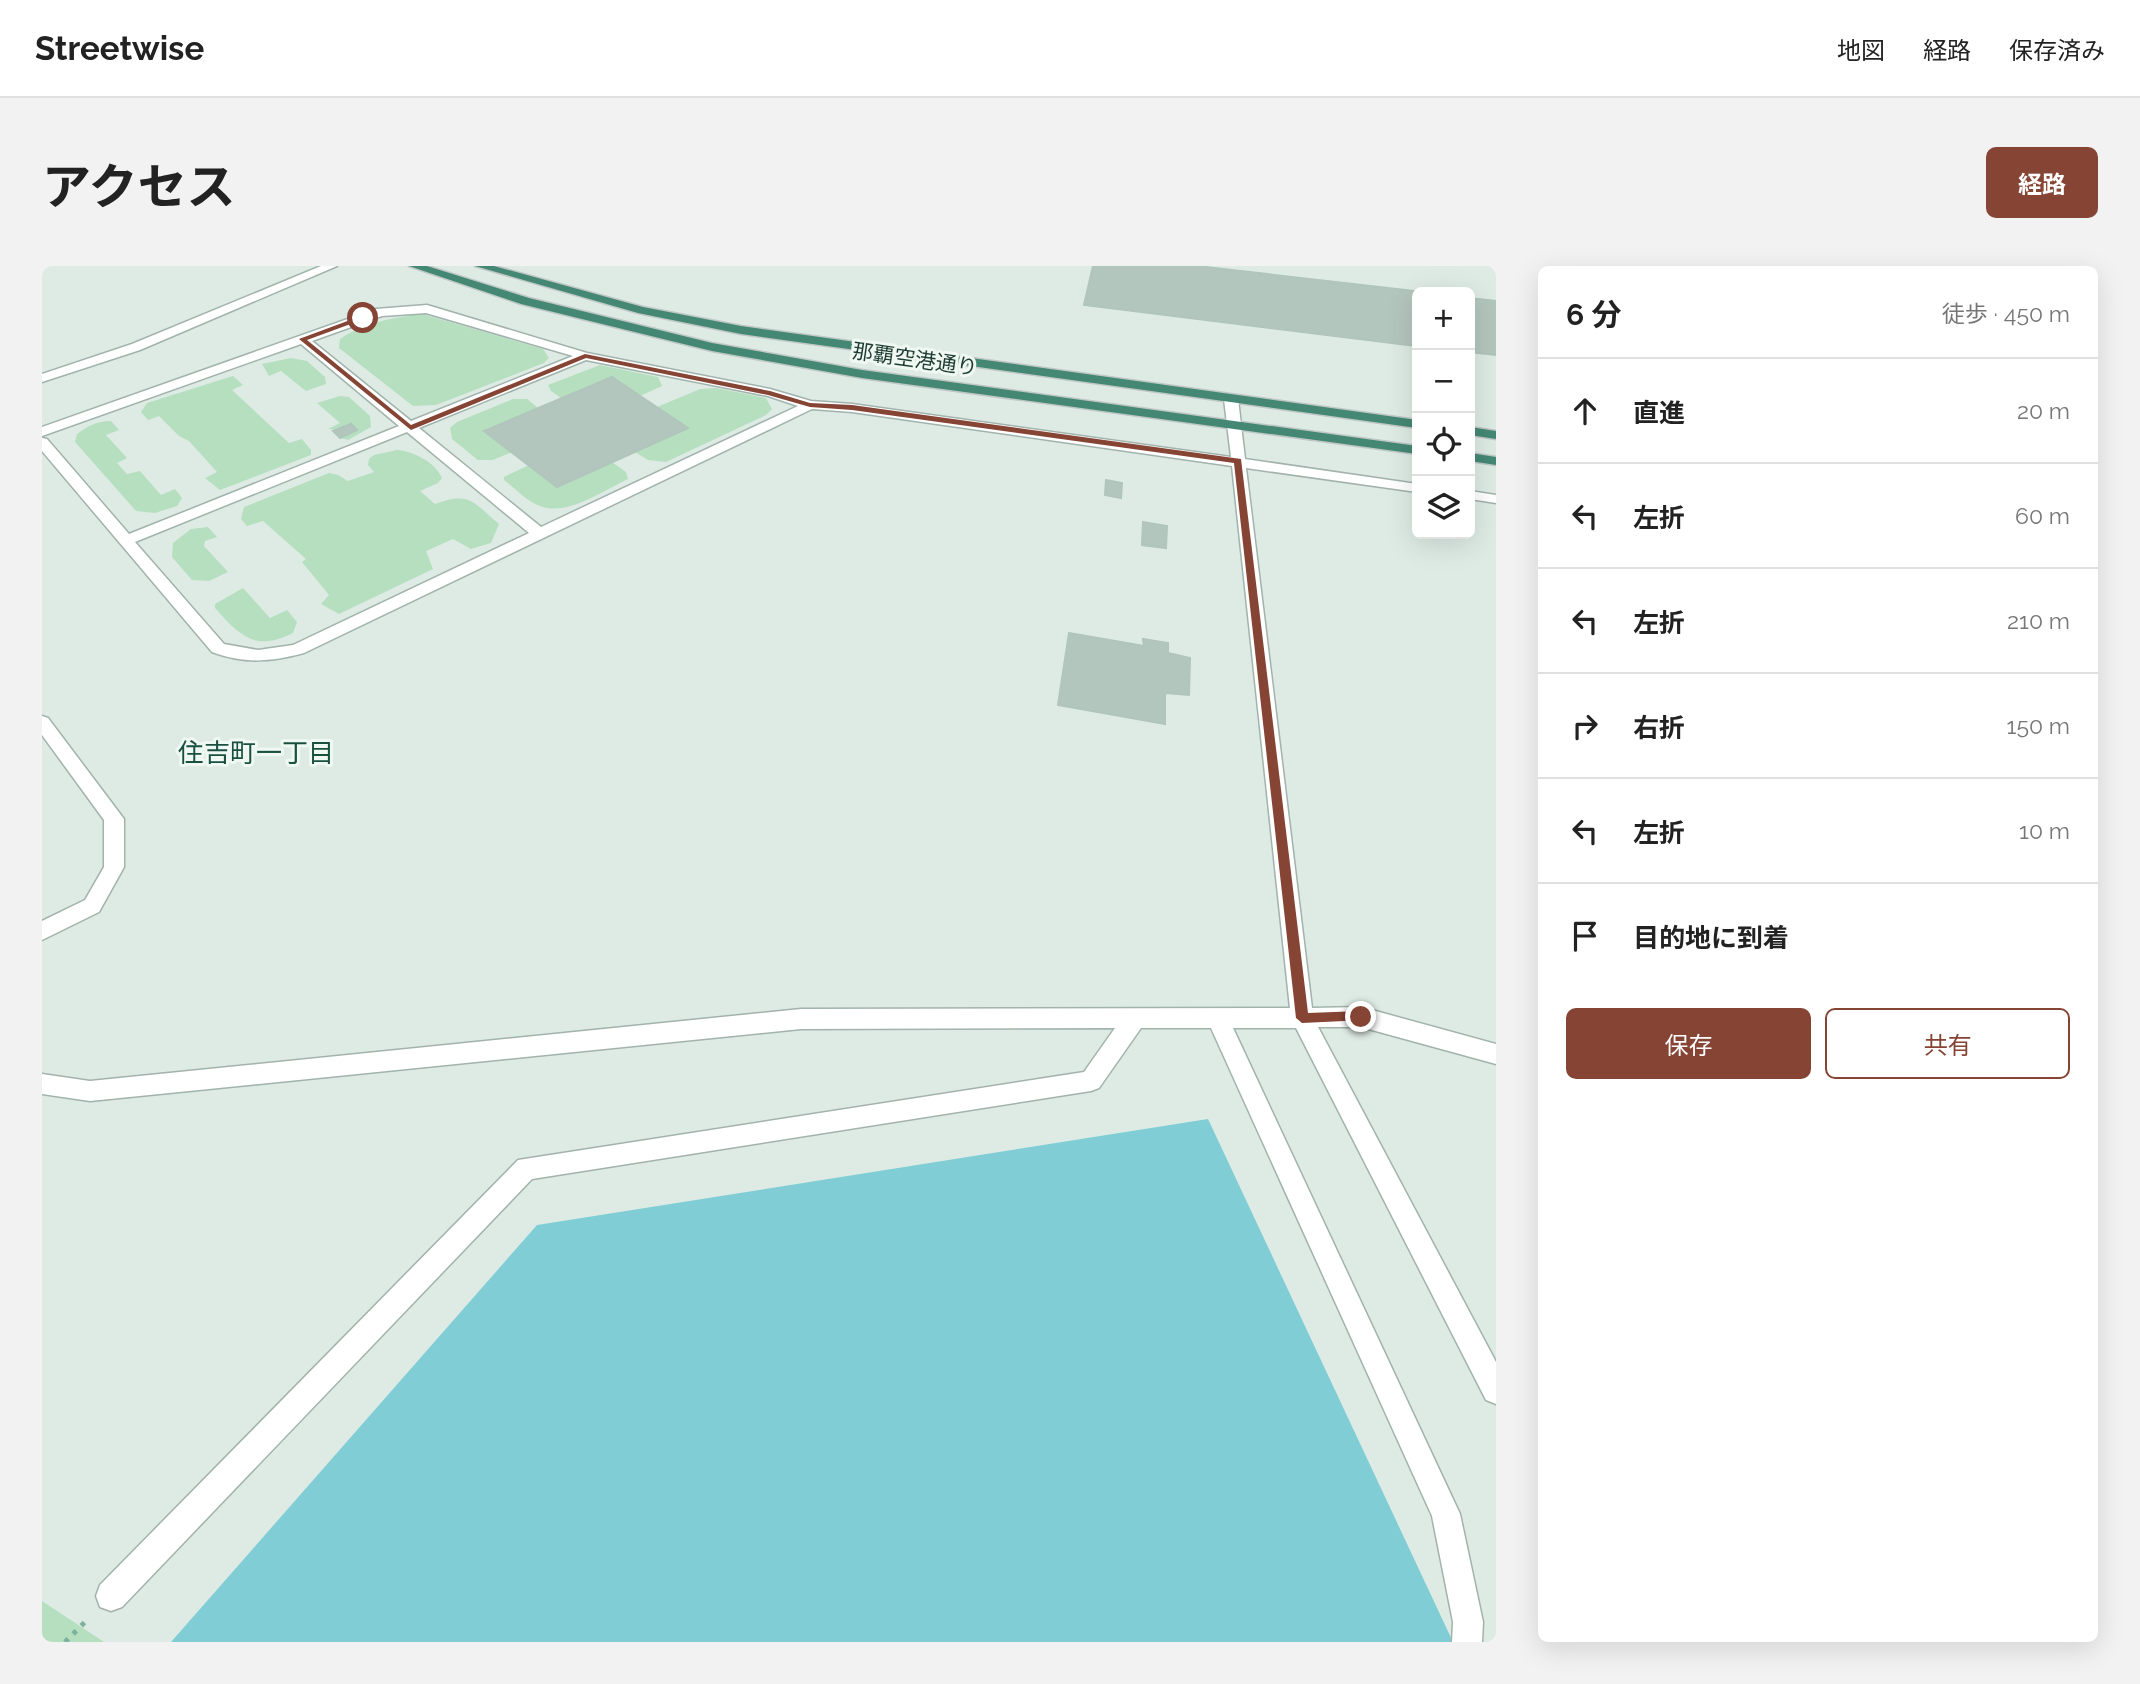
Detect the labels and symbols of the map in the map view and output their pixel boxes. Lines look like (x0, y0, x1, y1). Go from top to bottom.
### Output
route start (347, 302, 378, 333)
street label: 那覇空港通り (851, 338, 979, 380)
district label: 住吉町一丁目 (178, 738, 334, 768)
route end (1345, 1001, 1376, 1032)

